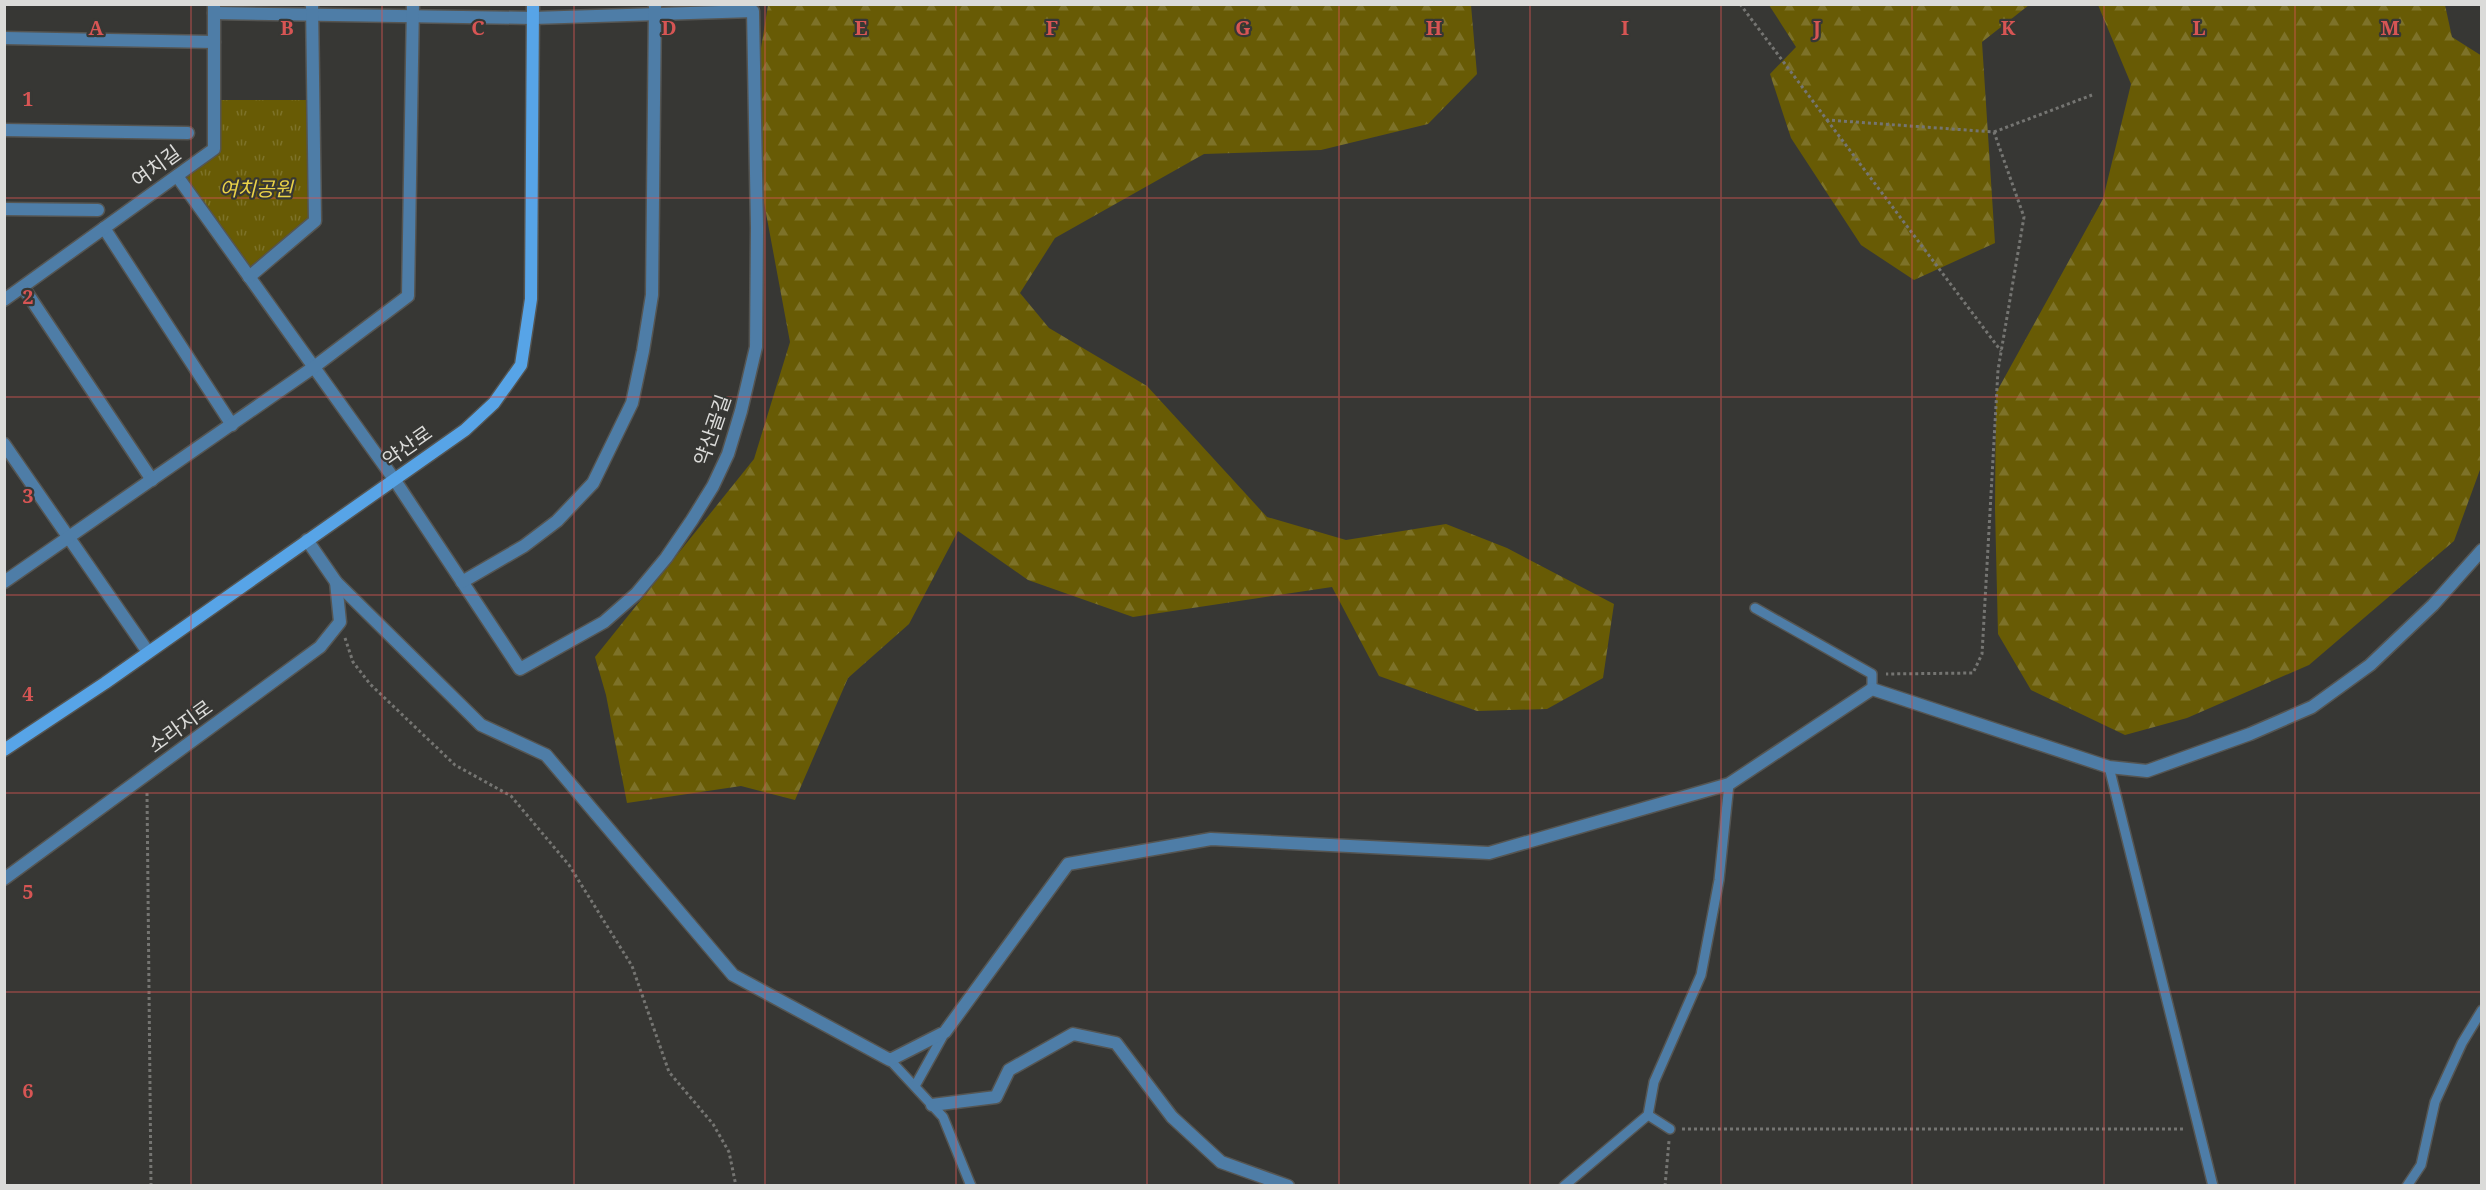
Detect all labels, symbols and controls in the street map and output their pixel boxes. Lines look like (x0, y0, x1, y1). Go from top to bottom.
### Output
text: A (88, 14, 104, 41)
text: B (280, 14, 294, 41)
text: C (471, 14, 485, 41)
text: D (661, 14, 677, 41)
text: E (854, 14, 868, 41)
text: F (1046, 14, 1058, 41)
text: G (1235, 14, 1251, 41)
text: H (1426, 14, 1442, 41)
text: I (1621, 14, 1629, 41)
text: J (1812, 14, 1821, 41)
text: K (2001, 14, 2016, 41)
text: L (2192, 14, 2206, 41)
text: M (2380, 14, 2400, 41)
text: 1 (22, 85, 34, 112)
street label: 여치길 (126, 139, 186, 193)
park label: 여치공원 (219, 175, 294, 202)
text: 2 (22, 283, 34, 310)
street label: 약산골길 (687, 391, 737, 469)
street label: 약산로 (377, 419, 437, 473)
text: 3 (22, 482, 34, 509)
text: 4 (22, 680, 34, 707)
street label: 소라지로 (142, 693, 218, 759)
text: 5 (22, 878, 34, 905)
text: 6 (22, 1077, 34, 1104)

